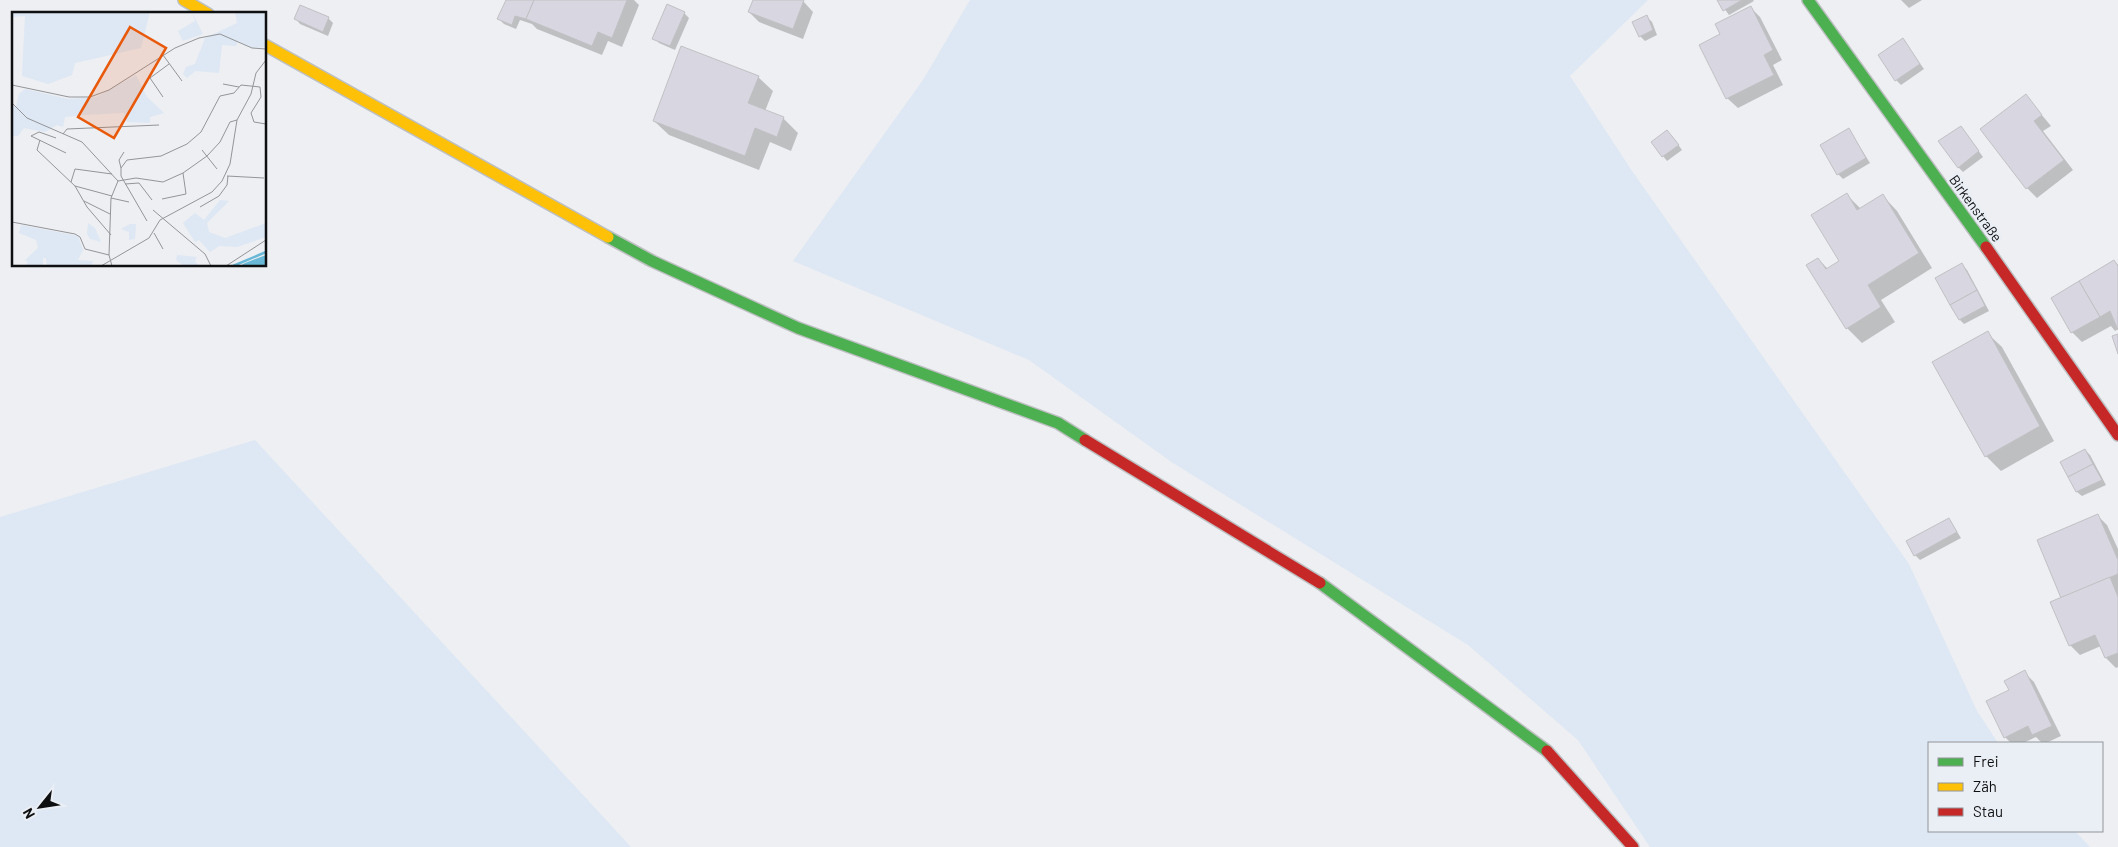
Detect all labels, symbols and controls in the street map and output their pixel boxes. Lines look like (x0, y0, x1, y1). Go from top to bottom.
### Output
inset map (12, 12, 266, 266)
street label: Birkenstraße (1946, 171, 2006, 245)
legend (1928, 742, 2103, 832)
text: Frei (1973, 752, 1999, 770)
text: Zäh (1973, 777, 1997, 795)
north arrow (15, 782, 65, 832)
text: Stau (1973, 802, 2003, 820)
text: N (19, 805, 38, 822)

